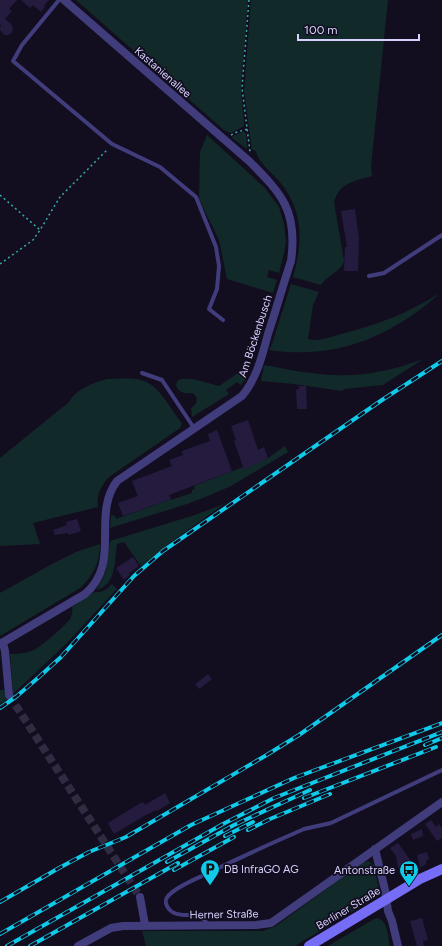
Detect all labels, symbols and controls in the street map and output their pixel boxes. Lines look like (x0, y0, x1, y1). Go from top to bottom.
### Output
scale bar (298, 16, 419, 42)
text: 100 m (304, 23, 338, 37)
street label: Kastanienallee (132, 44, 193, 100)
street label: Am Böckenbusch (236, 293, 275, 379)
parking icon: DB InfraGO AG (199, 858, 221, 886)
bus stop icon: Antonstraße (398, 859, 420, 887)
place label: DB InfraGO AG (224, 863, 299, 876)
place label: Antonstraße (334, 864, 395, 877)
street label: Berliner Straße (314, 884, 383, 933)
street label: Herner Straße (189, 907, 259, 922)

